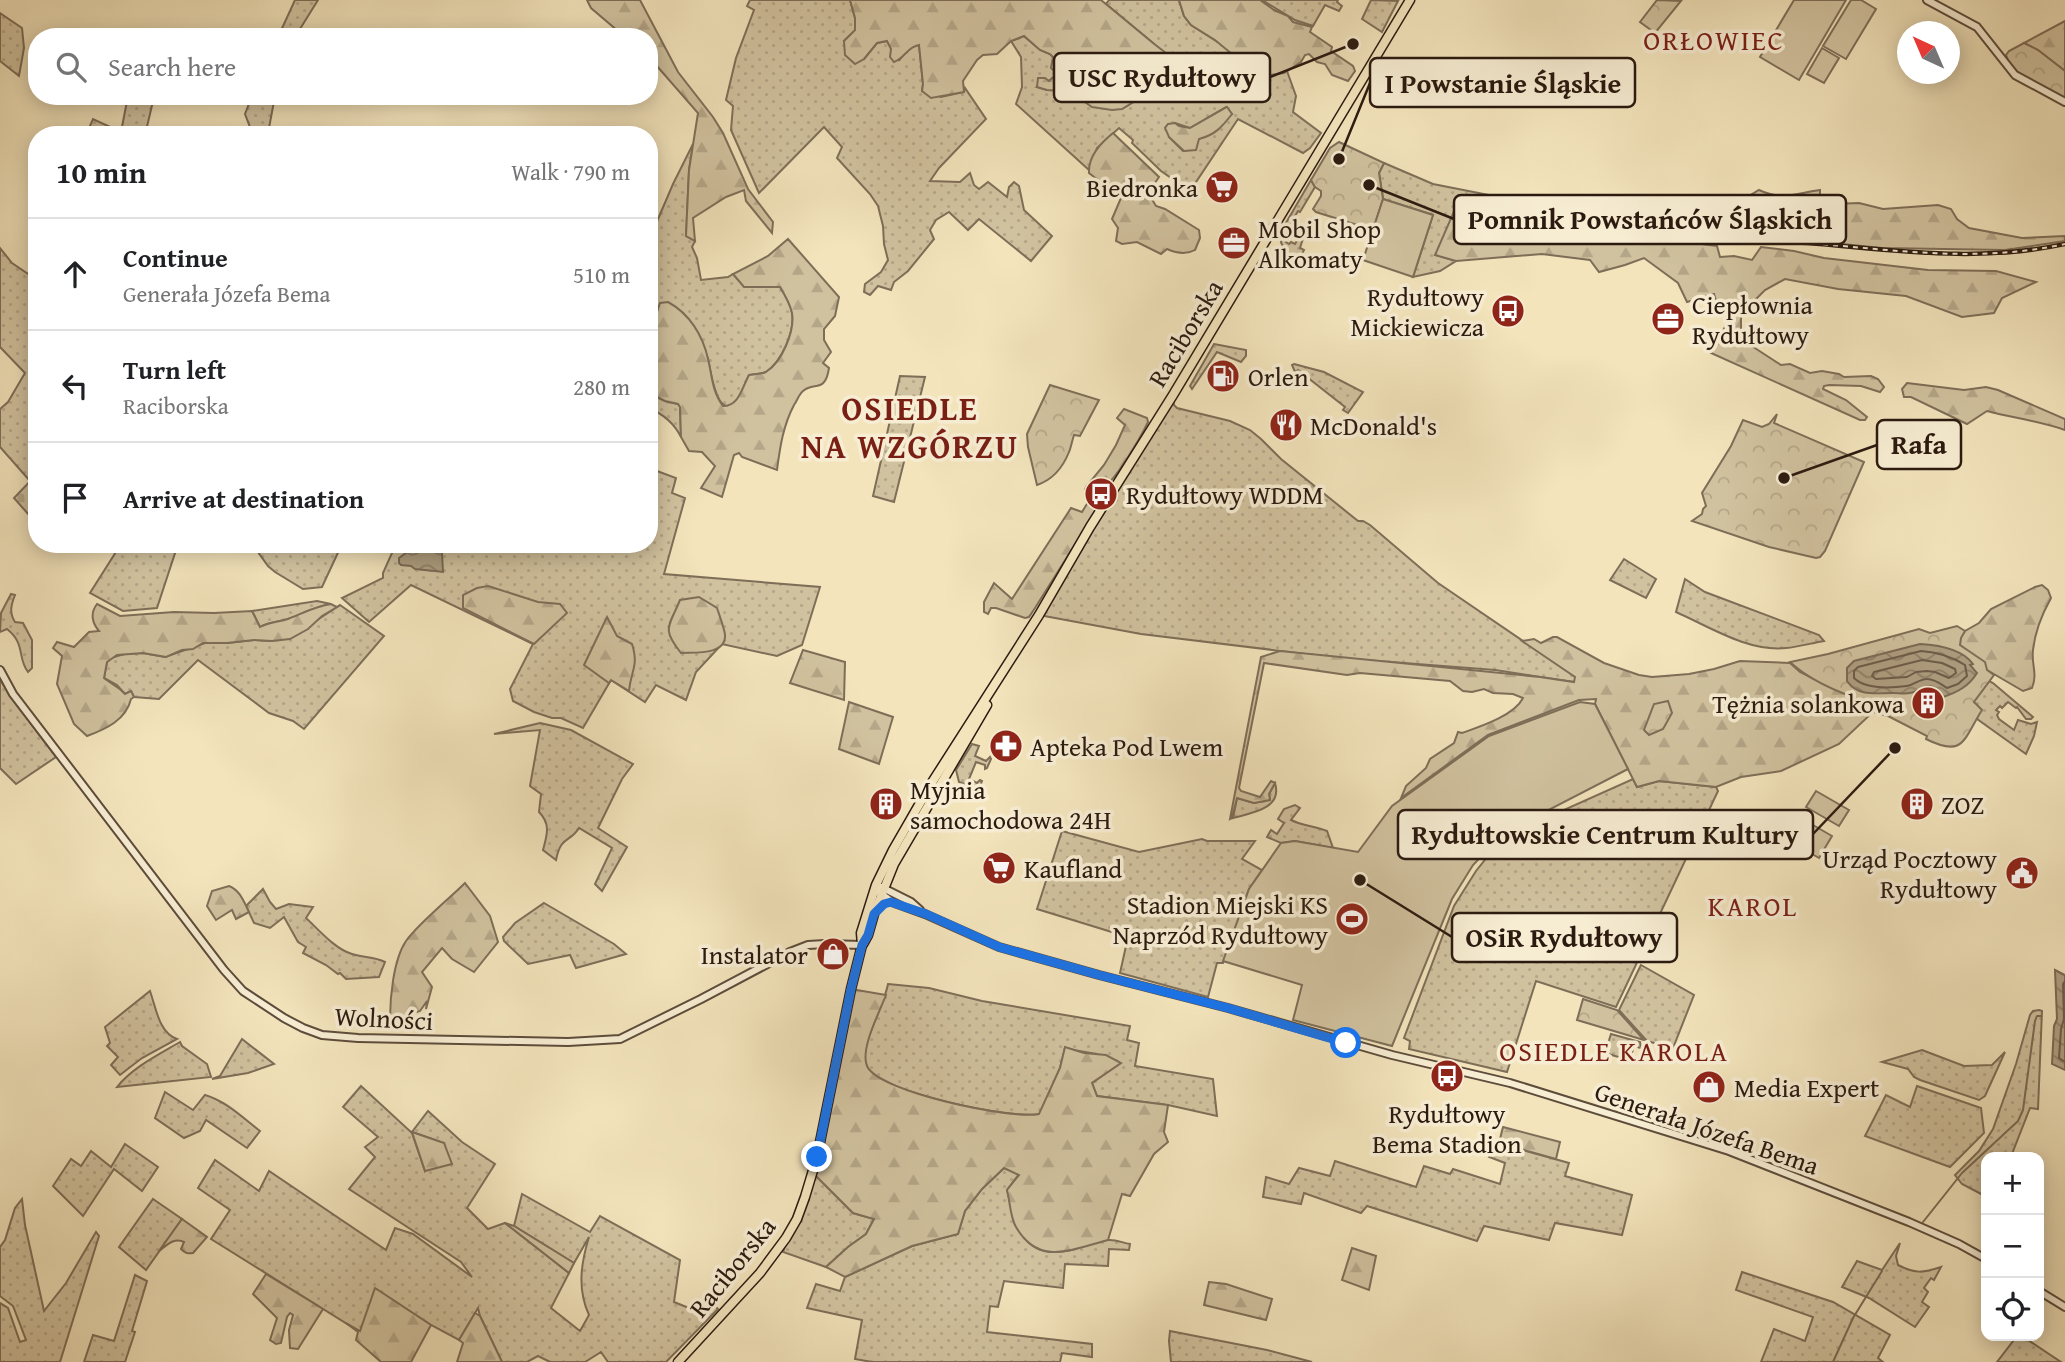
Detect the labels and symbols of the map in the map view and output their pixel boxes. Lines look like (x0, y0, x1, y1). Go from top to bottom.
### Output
district label: ORŁOWIEC (1643, 19, 1785, 60)
north arrow (1897, 21, 1960, 84)
callout: USC Rydułtowy (1054, 53, 1270, 102)
text: USC Rydułtowy (1068, 56, 1257, 97)
callout: I Powstanie Śląskie (1370, 58, 1635, 107)
text: I Powstanie Śląskie (1385, 62, 1621, 103)
place label: Biedronka (1086, 168, 1199, 207)
supermarket icon: Biedronka (1203, 168, 1241, 206)
callout: Pomnik Powstańców Śląskich (1454, 195, 1846, 244)
text: Pomnik Powstańców Śląskich (1468, 198, 1833, 239)
place label: Mobil Shop Alkomaty (1258, 209, 1381, 278)
office icon: Mobil Shop Alkomaty (1215, 224, 1253, 262)
street label: Raciborska (1138, 271, 1233, 394)
place label: Rydułtowy Mickiewicza (1351, 277, 1485, 346)
place label: Ciepłownia Rydułtowy (1692, 285, 1814, 354)
bus stop icon: Rydułtowy Mickiewicza (1489, 292, 1527, 330)
office icon: Ciepłownia Rydułtowy (1649, 300, 1687, 338)
fuel station icon: Orlen (1204, 357, 1242, 395)
place label: Orlen (1248, 357, 1309, 396)
district label: OSIEDLE NA WZGÓRZU (801, 384, 1019, 470)
restaurant icon: McDonald's (1267, 406, 1305, 444)
place label: McDonald's (1310, 406, 1437, 445)
callout: Rafa (1877, 420, 1961, 469)
text: Rafa (1891, 423, 1948, 464)
bus stop icon: Rydułtowy WDDM (1082, 475, 1120, 513)
place label: Rydułtowy WDDM (1126, 475, 1324, 514)
place label: Tężnia solankowa (1712, 684, 1905, 723)
building icon: Tężnia solankowa (1909, 684, 1947, 722)
pharmacy icon: Apteka Pod Lwem (987, 727, 1025, 765)
place label: Apteka Pod Lwem (1030, 727, 1223, 766)
place label: Myjnia samochodowa 24H (910, 770, 1111, 839)
building icon: Myjnia samochodowa 24H (867, 785, 905, 823)
building icon: ZOZ (1898, 785, 1936, 823)
place label: ZOZ (1941, 785, 1984, 824)
callout: Rydułtowskie Centrum Kultury (1398, 810, 1813, 859)
text: Rydułtowskie Centrum Kultury (1412, 813, 1799, 854)
place label: Urząd Pocztowy Rydułtowy (1822, 839, 1997, 908)
supermarket icon: Kaufland (980, 849, 1018, 887)
place label: Kaufland (1024, 849, 1122, 888)
public building icon: Urząd Pocztowy Rydułtowy (2003, 854, 2041, 892)
place label: Stadion Miejski KS Naprzód Rydułtowy (1113, 885, 1328, 954)
district label: KAROL (1708, 885, 1798, 926)
sports icon: Stadion Miejski KS Naprzód Rydułtowy (1333, 900, 1371, 938)
callout: OSiR Rydułtowy (1452, 913, 1677, 962)
text: OSiR Rydułtowy (1465, 916, 1663, 957)
place label: Instalator (701, 935, 808, 974)
shop icon: Instalator (814, 935, 852, 973)
street label: Wolności (334, 996, 434, 1040)
route start (1330, 1027, 1361, 1058)
district label: OSIEDLE KAROLA (1499, 1030, 1729, 1071)
bus stop icon: Rydułtowy Bema Stadion (1428, 1057, 1466, 1095)
shop icon: Media Expert (1690, 1068, 1728, 1106)
place label: Media Expert (1734, 1068, 1879, 1107)
street label: Generała Józefa Bema (1590, 1071, 1825, 1185)
place label: Rydułtowy Bema Stadion (1372, 1094, 1522, 1163)
route end (801, 1141, 832, 1172)
street label: Raciborska (679, 1208, 785, 1326)

